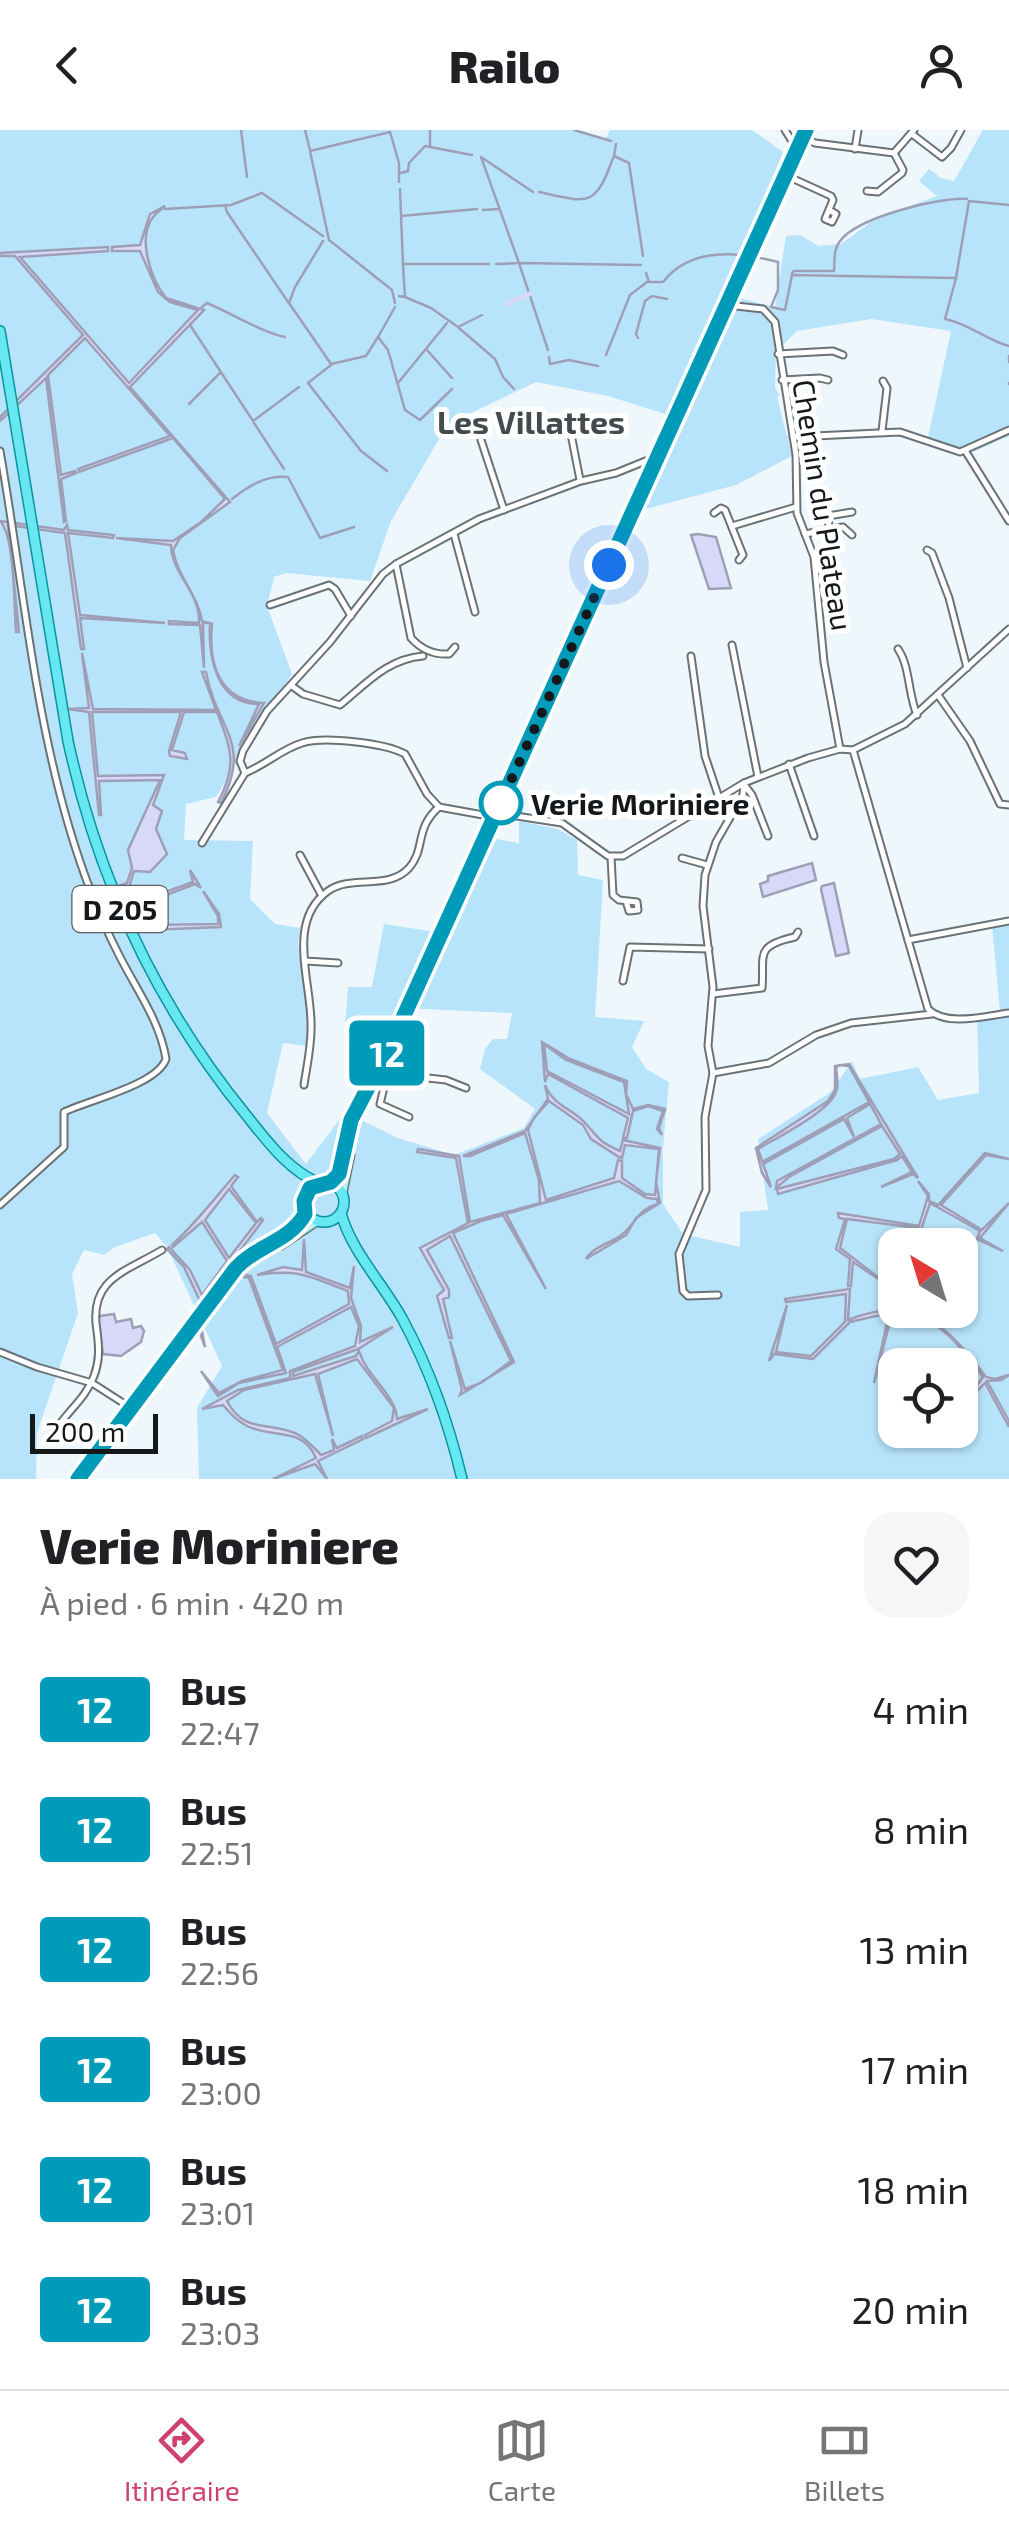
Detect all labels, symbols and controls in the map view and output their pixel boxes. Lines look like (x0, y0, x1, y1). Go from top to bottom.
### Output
icon: back (40, 38, 95, 93)
text: Railo (449, 38, 560, 92)
icon: person (914, 38, 969, 93)
street label: Chemin du Plateau (786, 377, 862, 633)
district label: Les Villattes (437, 402, 625, 440)
your location (584, 540, 634, 590)
marker: Verie Moriniere (480, 782, 522, 824)
place label: Verie Moriniere (531, 785, 749, 821)
road number: D 205 (72, 886, 168, 932)
line badge: 12 (342, 1020, 432, 1086)
text: 12 (369, 1032, 405, 1074)
north arrow (878, 1228, 978, 1328)
map controls (878, 1228, 978, 1448)
button: locate (878, 1348, 978, 1448)
scale bar (30, 1409, 158, 1454)
text: 200 m (45, 1414, 125, 1448)
button: heart (864, 1512, 969, 1617)
text: Verie Moriniere (40, 1516, 399, 1574)
text: À pied · 6 min · 420 m (40, 1583, 344, 1621)
text: Bus (180, 1667, 247, 1713)
text: 4 min (872, 1686, 969, 1732)
text: 12 (77, 1688, 113, 1730)
text: 22:47 (180, 1713, 260, 1751)
text: Bus (180, 1787, 247, 1833)
text: 8 min (873, 1806, 969, 1852)
text: 12 (77, 1808, 113, 1850)
text: 22:51 (180, 1833, 253, 1871)
text: Bus (180, 1907, 247, 1953)
text: 13 min (859, 1926, 969, 1972)
text: 12 (77, 1928, 113, 1970)
text: 22:56 (180, 1953, 259, 1991)
text: Bus (180, 2027, 247, 2073)
text: 17 min (861, 2046, 969, 2092)
text: 12 (77, 2048, 113, 2090)
text: 23:00 (180, 2073, 262, 2111)
text: Bus (180, 2147, 247, 2193)
text: 18 min (858, 2166, 969, 2212)
text: 12 (77, 2168, 113, 2210)
text: 23:01 (180, 2193, 255, 2231)
text: Bus (180, 2267, 247, 2313)
text: 20 min (851, 2286, 969, 2332)
text: 12 (77, 2288, 113, 2330)
text: 23:03 (180, 2313, 260, 2351)
tab: Itinéraire (124, 2413, 240, 2507)
tab: Carte (488, 2413, 556, 2507)
tab: Billets (804, 2413, 885, 2507)

